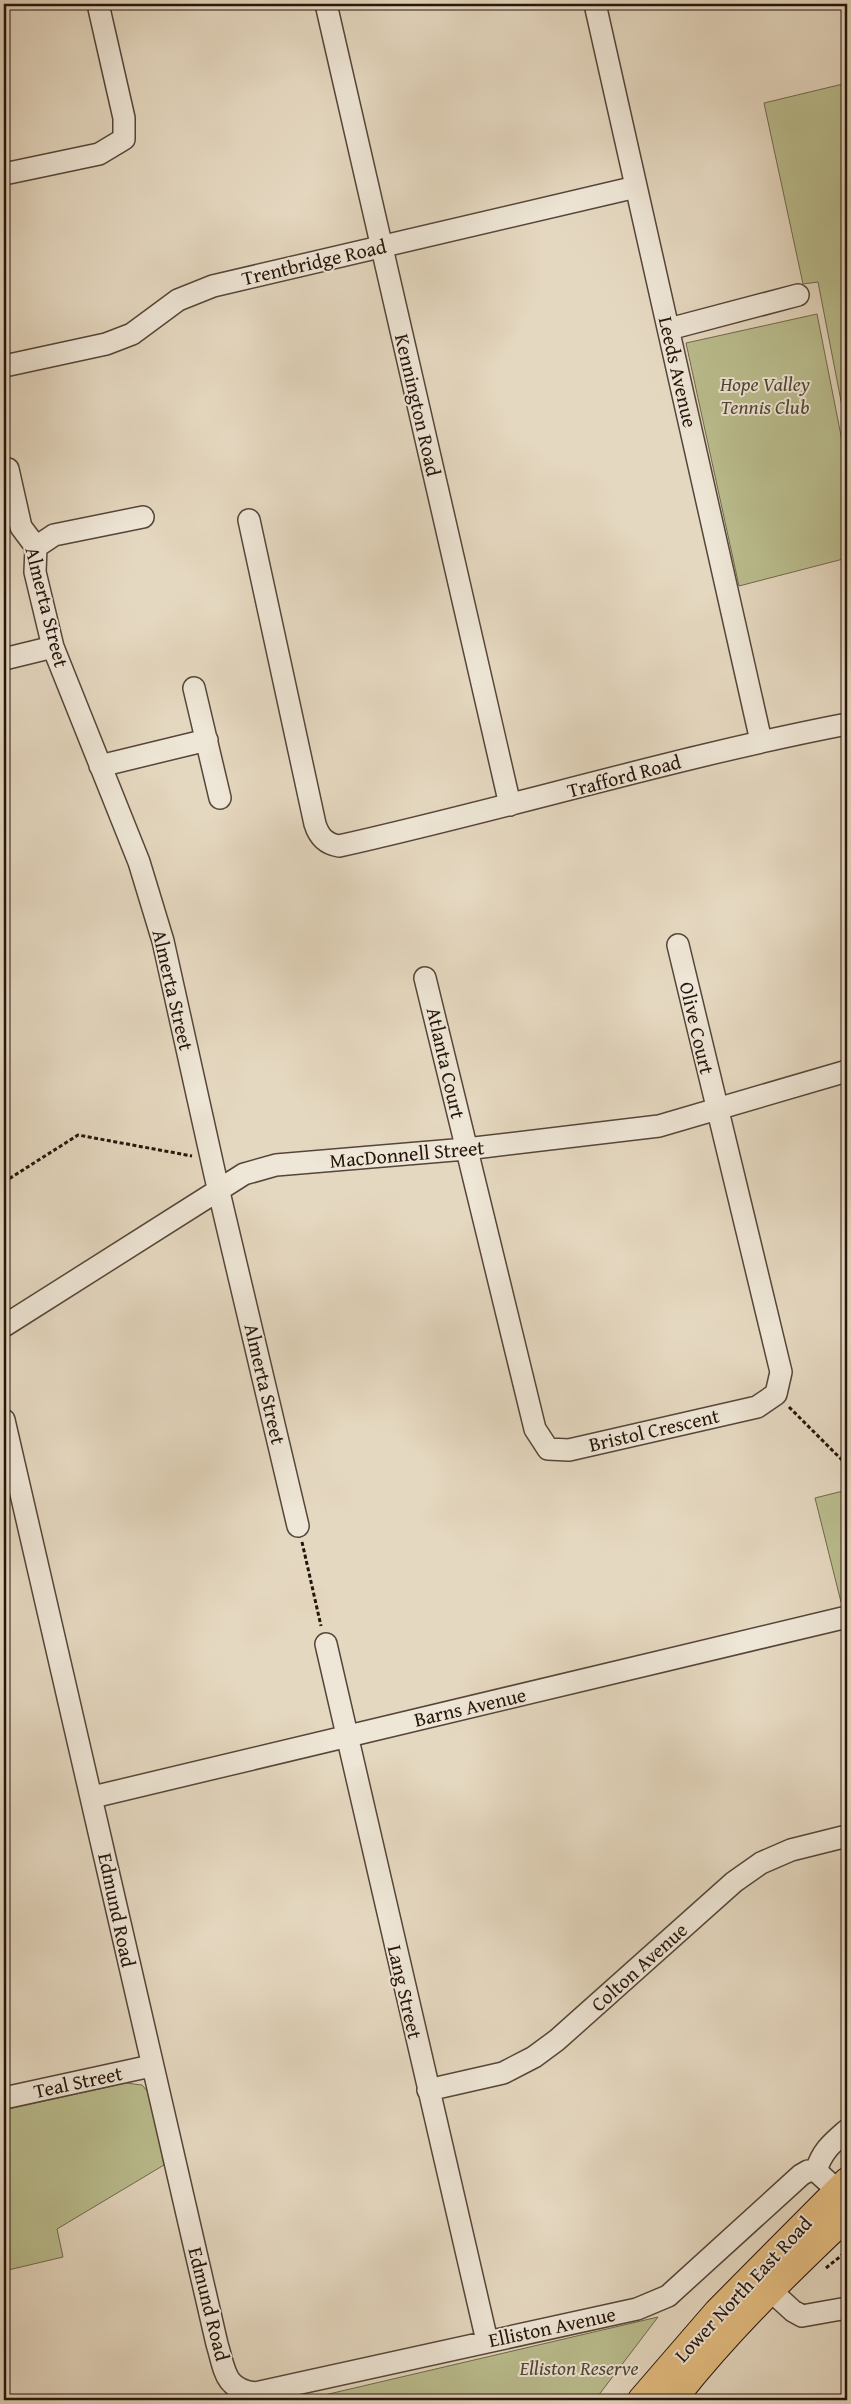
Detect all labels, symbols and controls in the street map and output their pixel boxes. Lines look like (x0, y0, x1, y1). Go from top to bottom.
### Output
street label: Trentbridge Road (239, 231, 389, 292)
street label: Leeds Avenue (652, 314, 705, 430)
street label: Kennington Road (388, 331, 449, 479)
park label: Hope Valley Tennis Club (719, 369, 810, 421)
street label: Almerta Street (19, 544, 76, 670)
street label: Trafford Road (564, 746, 684, 805)
street label: Almerta Street (145, 927, 201, 1053)
street label: Olive Court (673, 979, 722, 1077)
street label: Atlanta Court (420, 1004, 473, 1121)
street label: MacDonnell Street (328, 1132, 486, 1175)
street label: Almerta Street (237, 1321, 293, 1447)
street label: Bristol Crescent (586, 1400, 722, 1459)
street label: Barns Avenue (411, 1680, 529, 1733)
street label: Edmund Road (91, 1850, 144, 1970)
street label: Colton Avenue (584, 1915, 693, 2018)
street label: Lang Street (381, 1942, 430, 2042)
street label: Teal Street (31, 2058, 125, 2105)
street label: Lower North East Road (667, 2209, 818, 2368)
street label: Edmund Road (181, 2244, 238, 2364)
street label: Elliston Avenue (486, 2299, 618, 2354)
park label: Elliston Reserve (518, 2353, 639, 2382)

